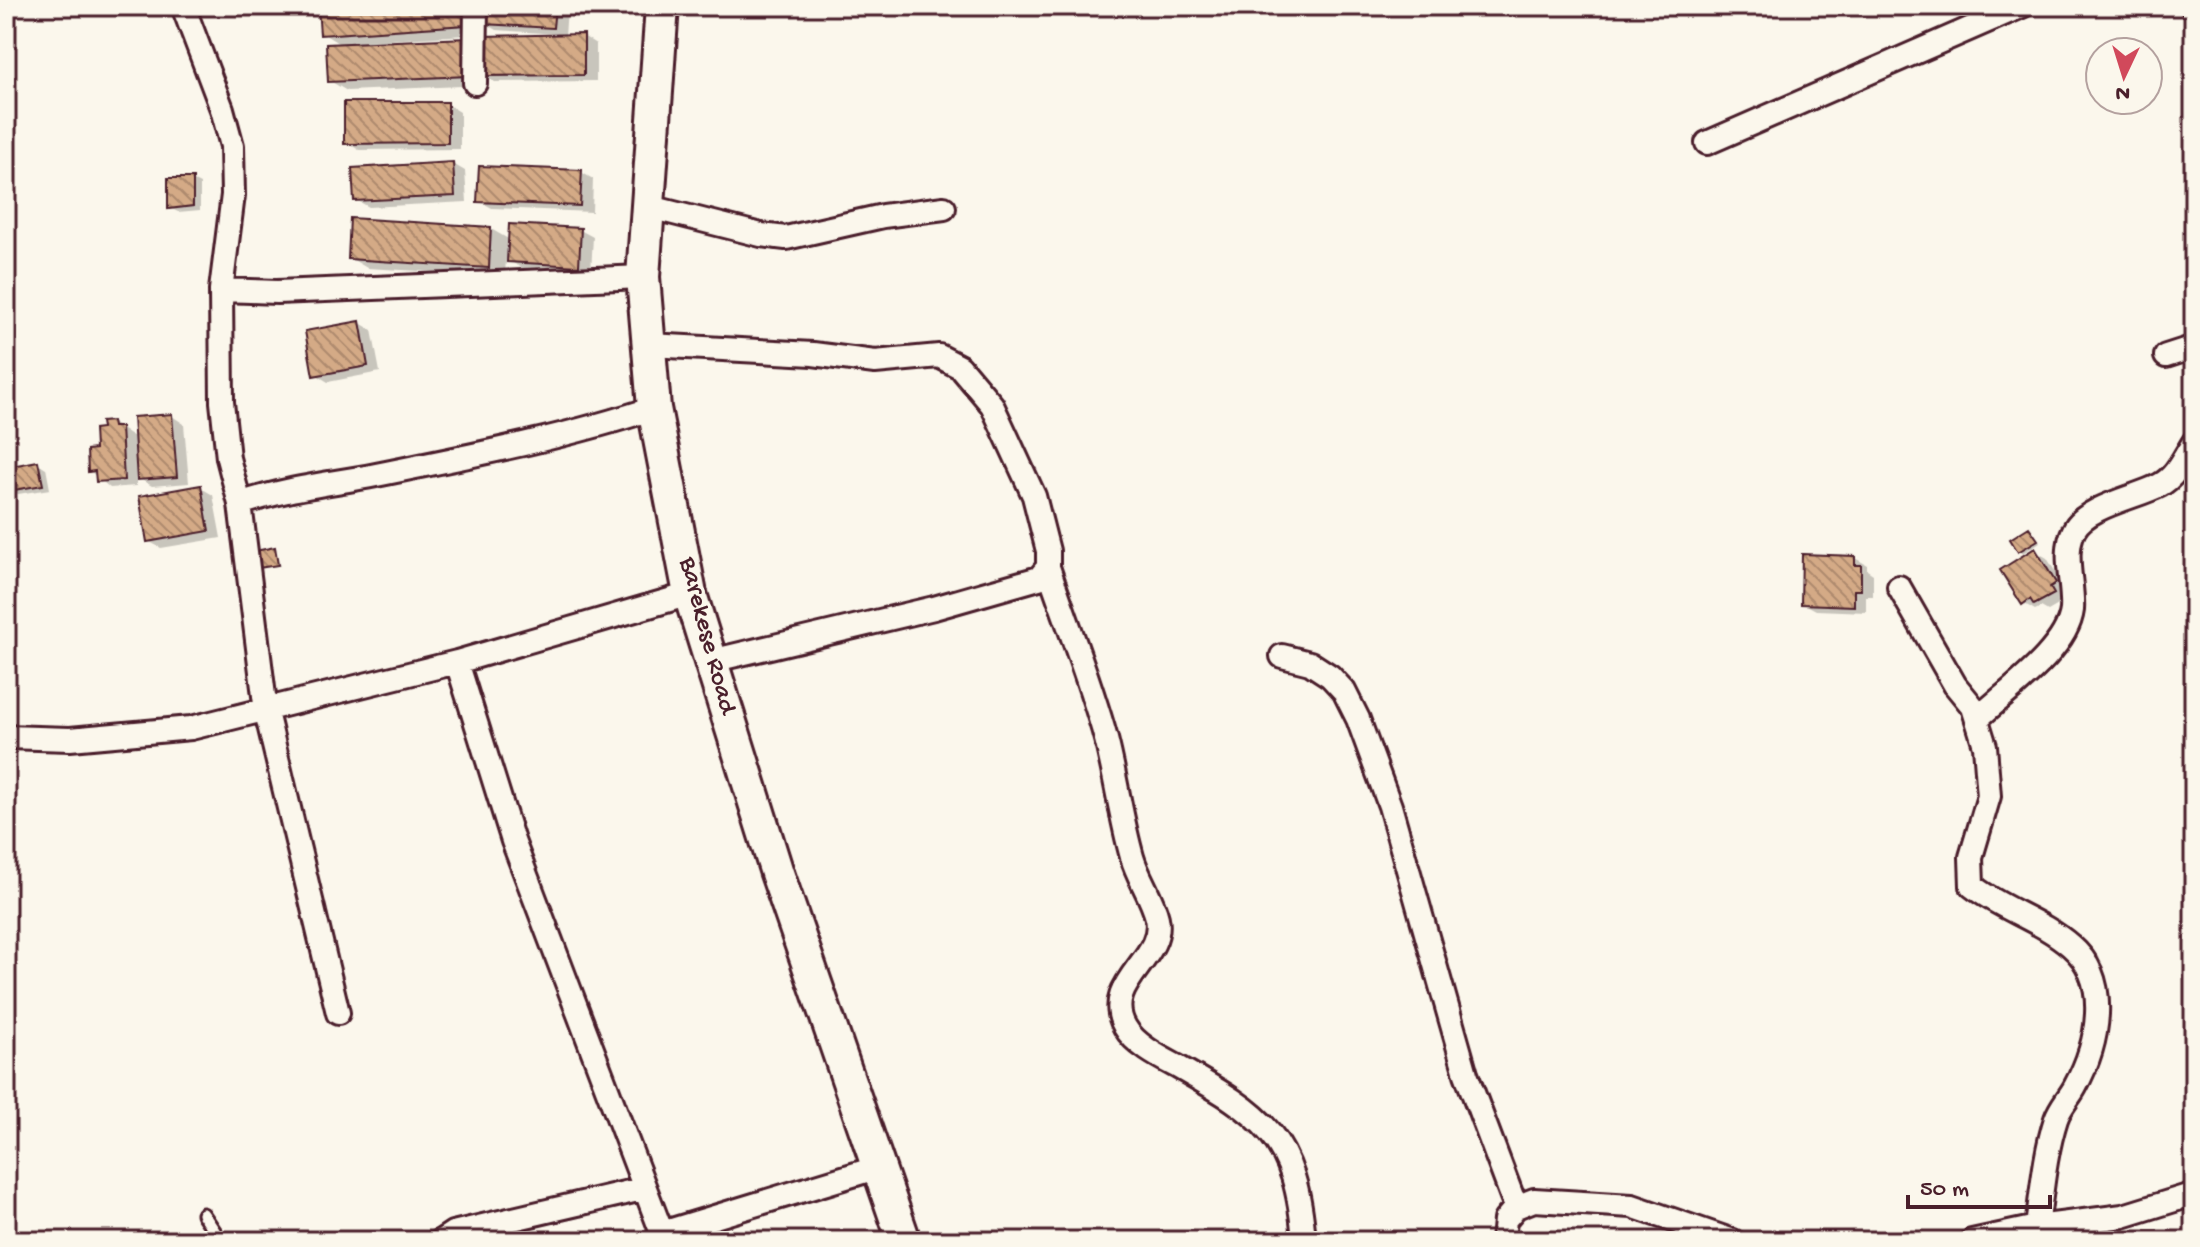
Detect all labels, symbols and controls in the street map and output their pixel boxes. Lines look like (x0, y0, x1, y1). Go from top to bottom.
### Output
north arrow (2084, 36, 2164, 116)
text: N (2115, 78, 2131, 105)
street label: Barekese Road (670, 553, 742, 720)
scale bar (1908, 1159, 2050, 1209)
text: 50 m (1920, 1176, 1969, 1205)

